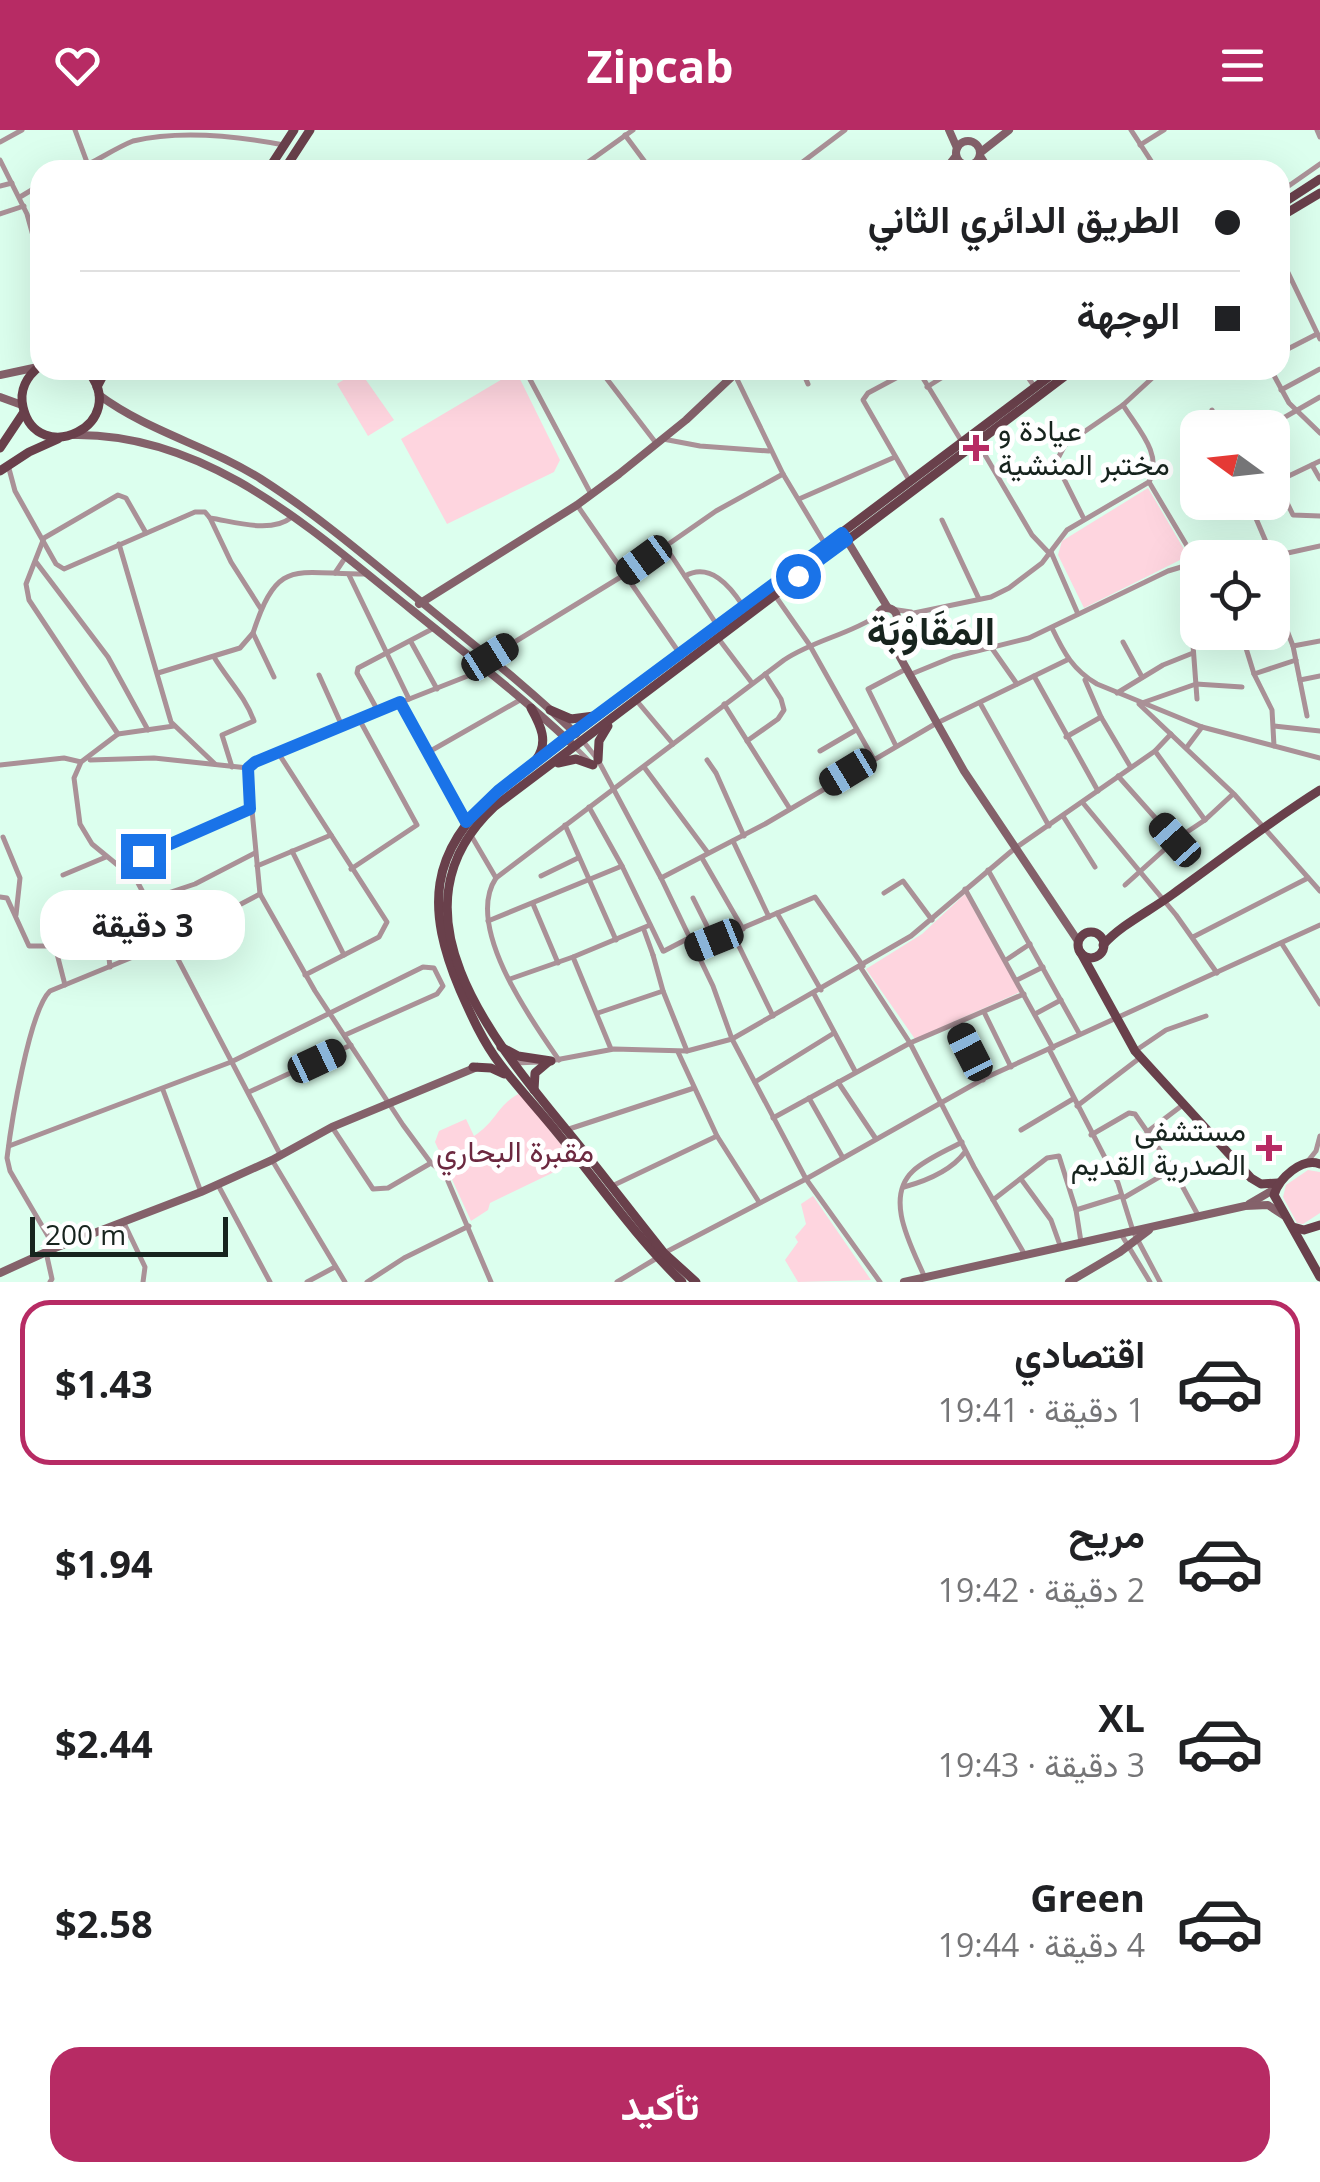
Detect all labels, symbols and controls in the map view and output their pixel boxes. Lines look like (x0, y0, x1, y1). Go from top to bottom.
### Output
text: Zipcab (586, 35, 734, 96)
icon: heart (50, 38, 105, 93)
icon: menu (1215, 38, 1270, 93)
text: الطريق الدائري الثاني (868, 192, 1180, 244)
text: الوجهة (1077, 288, 1180, 340)
place label: عيادة و مختبر المنشية (998, 409, 1170, 484)
north arrow (1180, 410, 1290, 520)
map controls (1180, 410, 1290, 650)
marker: عيادة و مختبر المنشية (963, 435, 989, 461)
car (611, 530, 677, 590)
button: locate (1180, 540, 1290, 650)
route start (776, 554, 821, 599)
district label: المَقَاوْبَة (867, 602, 995, 657)
car (457, 628, 523, 686)
car (815, 744, 881, 800)
car (1144, 808, 1206, 872)
route end (121, 834, 166, 879)
callout: 3 دقيقة (41, 891, 246, 961)
text: 3 دقيقة (91, 903, 194, 946)
car (681, 915, 747, 965)
car (943, 1018, 997, 1086)
car (283, 1035, 351, 1087)
place label: مستشفى الصدرية القديم (1071, 1109, 1246, 1184)
park label: مقبرة البحاري (436, 1130, 594, 1176)
marker: مستشفى الصدرية القديم (1256, 1135, 1282, 1161)
scale bar (30, 1212, 228, 1256)
text: 200 m (45, 1215, 126, 1253)
text: اقتصادي (1014, 1327, 1145, 1379)
icon: car (1175, 1338, 1265, 1428)
text: $1.43 (55, 1357, 153, 1409)
text: 1 دقيقة · 19:41 (938, 1388, 1145, 1431)
text: مريح (1069, 1507, 1145, 1559)
icon: car (1175, 1518, 1265, 1608)
text: $1.94 (55, 1537, 153, 1589)
text: 2 دقيقة · 19:42 (938, 1568, 1145, 1611)
text: XL (1098, 1691, 1145, 1743)
icon: car (1175, 1698, 1265, 1788)
text: $2.44 (55, 1717, 153, 1769)
text: 3 دقيقة · 19:43 (938, 1743, 1145, 1786)
text: Green (1030, 1871, 1145, 1923)
icon: car (1175, 1878, 1265, 1968)
text: $2.58 (55, 1897, 153, 1949)
text: 4 دقيقة · 19:44 (938, 1923, 1145, 1966)
button: تأكيد (50, 2047, 1270, 2162)

